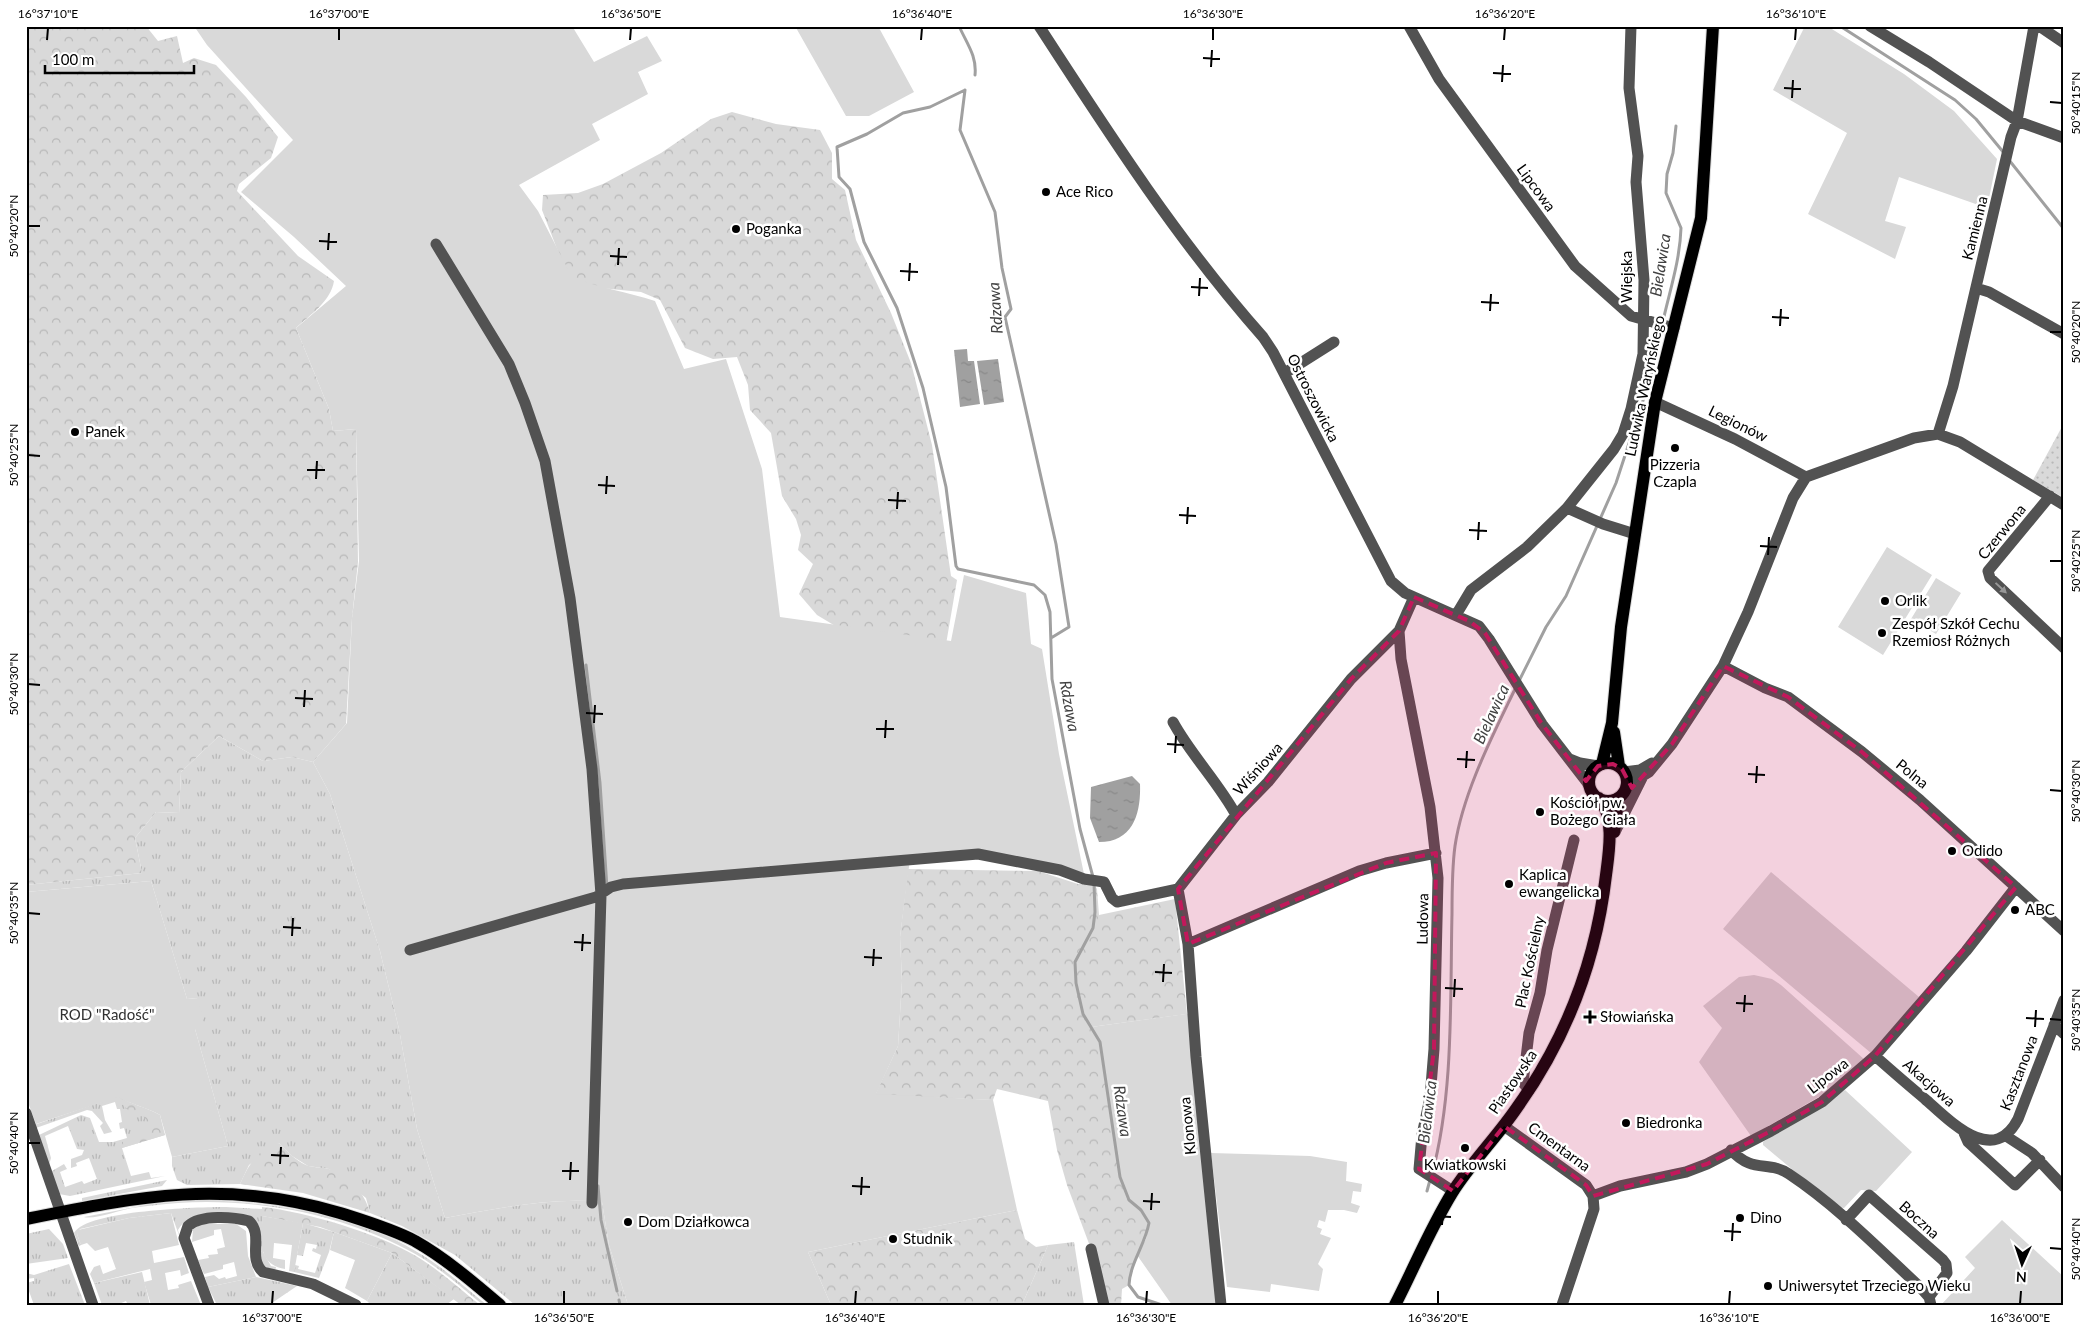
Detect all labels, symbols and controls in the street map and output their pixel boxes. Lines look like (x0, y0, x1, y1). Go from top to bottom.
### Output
text: 16°37'10"E (18, 6, 78, 21)
text: 16°37'00"E (309, 6, 369, 21)
text: 16°36'50"E (601, 6, 661, 21)
text: 16°36'40"E (892, 6, 952, 21)
text: 16°36'30"E (1183, 6, 1243, 21)
text: 16°36'20"E (1475, 6, 1535, 21)
text: 16°36'10"E (1766, 6, 1826, 21)
scale bar (45, 42, 194, 74)
text: 100 m (52, 50, 94, 68)
text: 50°40'15"N (2068, 72, 2083, 134)
street label: Lipcowa (1514, 160, 1560, 215)
place label: Ace Rico (1056, 182, 1113, 200)
marker: Ace Rico (1040, 186, 1052, 198)
street label: Kamienna (1957, 194, 1991, 262)
text: 50°40'20"N (6, 195, 21, 257)
place label: Poganka (746, 219, 802, 237)
marker: Poganka (730, 223, 742, 235)
water label: Bielawica (1645, 232, 1674, 298)
street label: Wiejska (1617, 251, 1635, 303)
water label: Rdzawa (983, 282, 1006, 335)
text: 50°40'20"N (2068, 301, 2083, 363)
street label: Ludwika Waryńskiego (1620, 314, 1668, 458)
street label: Ostroszowicka (1284, 350, 1344, 445)
street label: Legionów (1706, 401, 1771, 445)
place label: Panek (85, 422, 126, 440)
text: 50°40'25"N (6, 424, 21, 486)
marker: Panek (69, 426, 81, 438)
marker: Pizzeria Czapla (1669, 442, 1681, 454)
place label: Pizzeria Czapla (1650, 455, 1700, 490)
street label: Czerwona (1973, 500, 2029, 563)
text: 50°40'25"N (2068, 530, 2083, 592)
one-way arrow (1994, 582, 2006, 594)
place label: Orlik (1895, 591, 1927, 609)
marker: Orlik (1879, 595, 1891, 607)
place label: Zespół Szkół Cechu Rzemiosł Różnych (1892, 614, 2020, 649)
marker: Zespół Szkół Cechu Rzemiosł Różnych (1876, 627, 1888, 639)
text: 50°40'30"N (6, 653, 21, 715)
water label: Rdzawa (1057, 679, 1084, 733)
water label: Bielawica (1469, 681, 1513, 746)
street label: Wiśniowa (1229, 738, 1286, 799)
street label: Polna (1893, 755, 1932, 792)
text: 50°40'30"N (2068, 760, 2083, 822)
place label: Kościół pw. Bożego Ciała (1550, 793, 1636, 828)
marker: Kościół pw. Bożego Ciała (1534, 806, 1546, 818)
place label: Odido (1962, 841, 2003, 859)
marker: Odido (1946, 845, 1958, 857)
place label: Kaplica ewangelicka (1519, 865, 1599, 900)
marker: Kaplica ewangelicka (1503, 878, 1515, 890)
text: 50°40'35"N (6, 882, 21, 944)
street label: Ludowa (1413, 893, 1431, 945)
place label: ABC (2025, 900, 2055, 918)
marker: ABC (2009, 904, 2021, 916)
street label: Plac Kościelny (1511, 914, 1548, 1009)
text: 50°40'35"N (2068, 989, 2083, 1051)
park label: ROD "Radość" (60, 1005, 154, 1023)
place label: Słowiańska (1600, 1007, 1674, 1025)
marker: Słowiańska (1584, 1011, 1596, 1023)
street label: Kasztanowa (1995, 1032, 2041, 1113)
street label: Piastowska (1484, 1046, 1540, 1117)
street label: Lipowa (1803, 1054, 1852, 1097)
street label: Akacjowa (1900, 1055, 1960, 1110)
water label: Bielawica (1413, 1079, 1440, 1144)
water label: Rdzawa (1110, 1084, 1137, 1138)
street label: Klonowa (1175, 1096, 1199, 1156)
text: 50°40'40"N (6, 1112, 21, 1174)
place label: Biedronka (1636, 1113, 1703, 1131)
marker: Biedronka (1620, 1117, 1632, 1129)
street label: Cmentarna (1525, 1118, 1594, 1175)
marker: Kwiatkowski (1459, 1142, 1471, 1154)
place label: Kwiatkowski (1424, 1155, 1506, 1173)
street label: Boczna (1896, 1197, 1943, 1242)
place label: Dino (1750, 1208, 1782, 1226)
place label: Dom Działkowca (638, 1212, 750, 1230)
marker: Dino (1734, 1212, 1746, 1224)
marker: Dom Działkowca (622, 1216, 634, 1228)
text: 50°40'40"N (2068, 1218, 2083, 1280)
place label: Studnik (903, 1229, 953, 1247)
marker: Studnik (887, 1233, 899, 1245)
north arrow (1998, 1238, 2048, 1288)
text: N (2015, 1269, 2027, 1286)
place label: Uniwersytet Trzeciego Wieku (1778, 1276, 1971, 1294)
marker: Uniwersytet Trzeciego Wieku (1762, 1280, 1774, 1292)
text: 16°37'00"E (242, 1310, 302, 1325)
text: 16°36'50"E (534, 1310, 594, 1325)
text: 16°36'40"E (825, 1310, 885, 1325)
text: 16°36'30"E (1116, 1310, 1176, 1325)
text: 16°36'20"E (1408, 1310, 1468, 1325)
text: 16°36'10"E (1699, 1310, 1759, 1325)
text: 16°36'00"E (1990, 1310, 2050, 1325)

